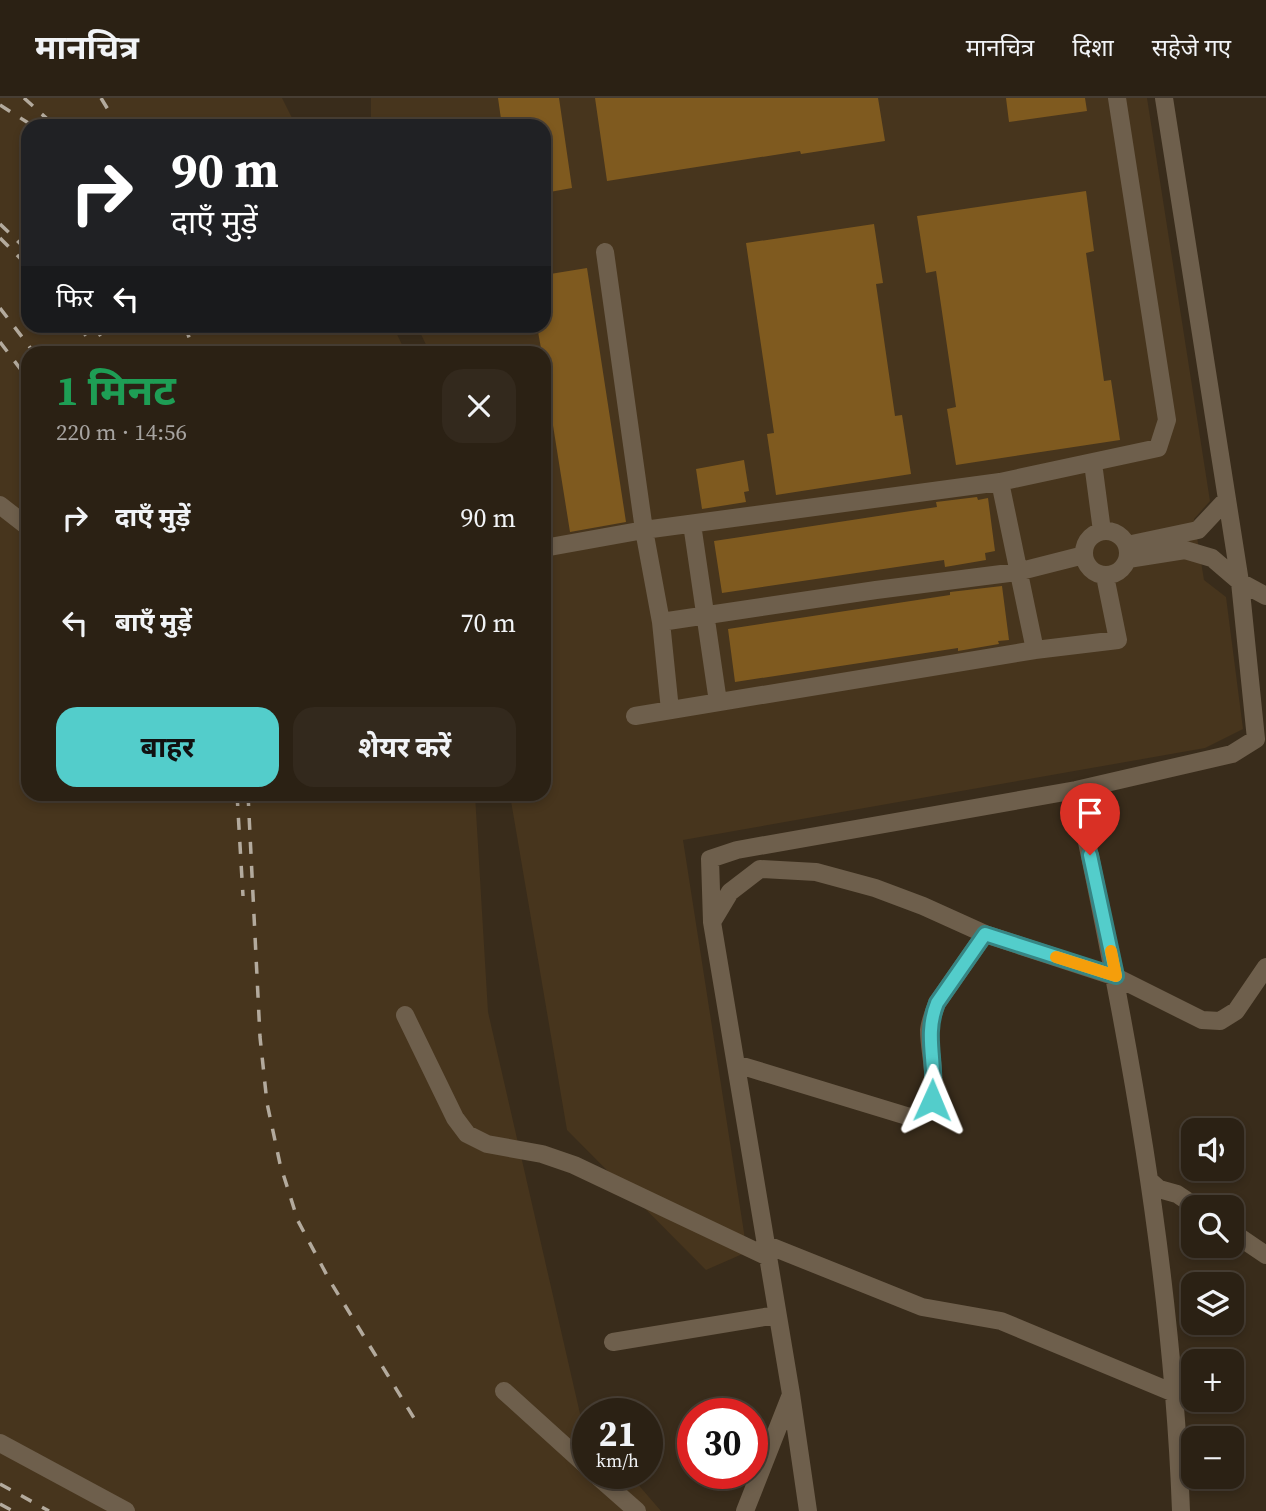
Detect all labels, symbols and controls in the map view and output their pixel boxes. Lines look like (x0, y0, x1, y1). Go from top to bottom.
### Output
text: मानचित्र (35, 25, 139, 70)
text: मानचित्र (966, 31, 1034, 64)
text: दिशा (1072, 31, 1114, 64)
text: सहेजे गए (1152, 31, 1231, 64)
text: 90 m (171, 136, 279, 203)
icon: right (56, 147, 147, 238)
text: दाएँ मुड़ें (171, 200, 258, 244)
text: फिर (56, 280, 93, 316)
icon: left (107, 280, 145, 318)
text: 1 मिनट (56, 361, 176, 419)
button: close (442, 369, 516, 443)
text: 220 m · 14:56 (56, 416, 187, 448)
icon: right (56, 499, 94, 537)
text: दाएँ मुड़ें (115, 499, 190, 535)
text: 90 m (461, 500, 516, 536)
icon: left (56, 604, 94, 642)
text: बाएँ मुड़ें (115, 604, 192, 640)
text: 70 m (461, 605, 516, 641)
button: बाहर (56, 707, 279, 787)
button: शेयर करें (293, 707, 516, 787)
pin (1060, 783, 1120, 855)
icon: arrive (1071, 794, 1109, 832)
position arrow (895, 1063, 969, 1137)
map controls (1181, 1118, 1244, 1489)
button: sound (1181, 1118, 1244, 1181)
button: search (1181, 1195, 1244, 1258)
button: layers (1181, 1272, 1244, 1335)
button: + (1181, 1349, 1244, 1412)
speed limit sign: 30 (677, 1398, 768, 1489)
text: 21 (599, 1410, 636, 1458)
button: − (1181, 1426, 1244, 1489)
text: km/h (596, 1448, 639, 1473)

